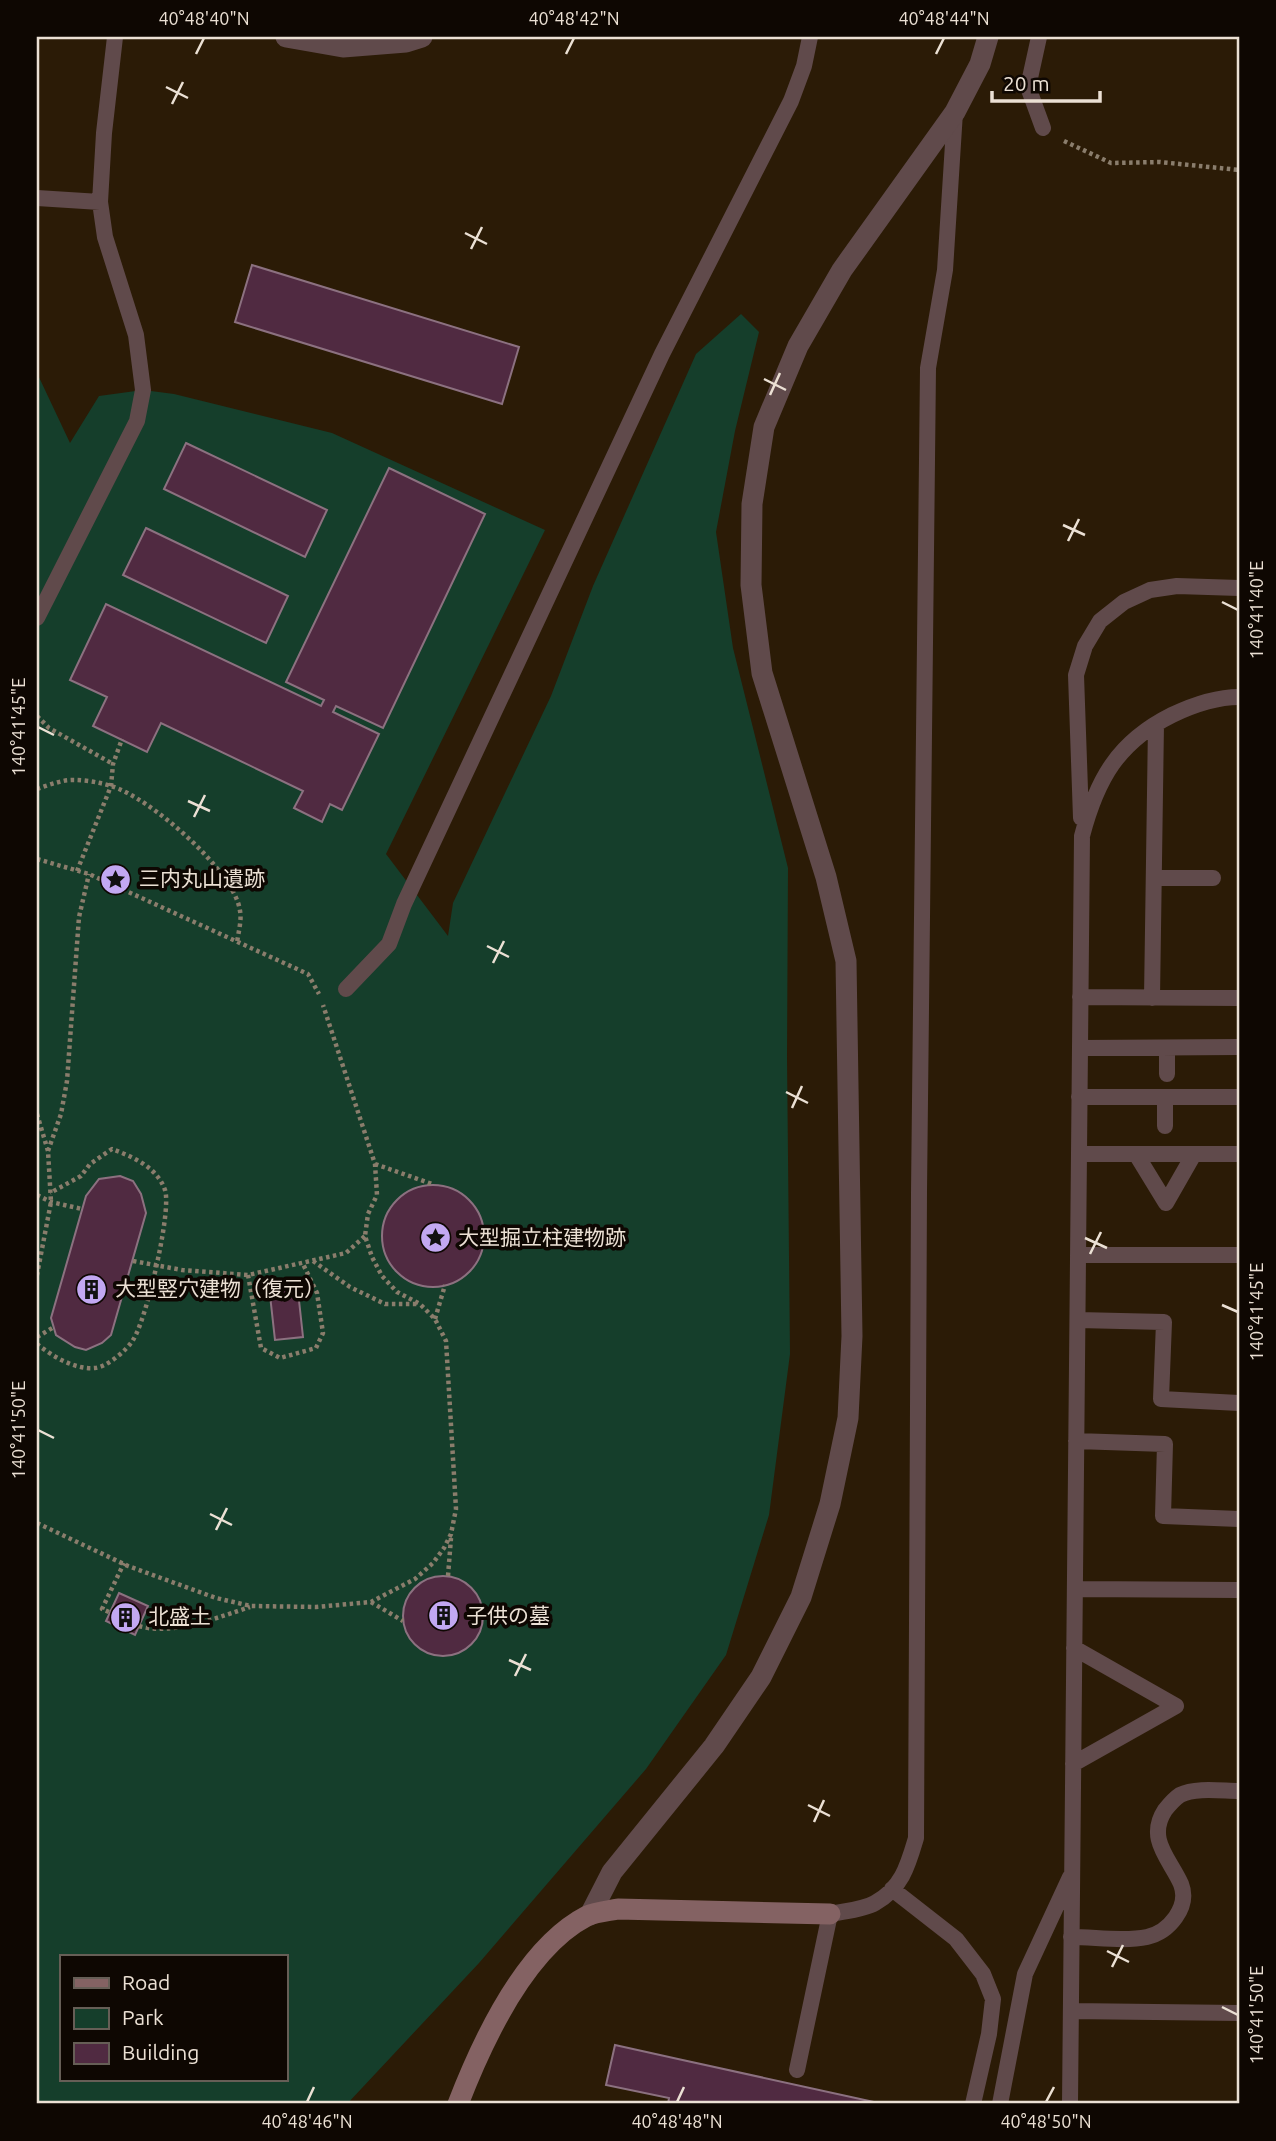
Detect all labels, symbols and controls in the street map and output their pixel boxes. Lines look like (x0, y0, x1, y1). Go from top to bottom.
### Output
text: 40°48'40"N (158, 8, 250, 28)
text: 40°48'42"N (528, 8, 620, 28)
text: 40°48'44"N (898, 8, 990, 28)
scale bar (992, 60, 1101, 104)
text: 20 m (1003, 71, 1050, 95)
text: 140°41'40"E (1246, 561, 1266, 659)
text: 140°41'45"E (8, 678, 28, 776)
place icon: 三内丸山遺跡 (99, 862, 133, 896)
place label: 三内丸山遺跡 (139, 866, 265, 890)
place icon: 大型掘立柱建物跡 (418, 1221, 452, 1255)
place label: 大型掘立柱建物跡 (458, 1225, 626, 1249)
text: 140°41'45"E (1246, 1263, 1266, 1361)
building icon: 大型竪穴建物（復元） (75, 1272, 109, 1306)
place label: 大型竪穴建物（復元） (115, 1276, 325, 1300)
text: 140°41'50"E (8, 1381, 28, 1479)
building icon: 子供の墓 (426, 1599, 460, 1633)
building icon: 北盛土 (108, 1600, 142, 1634)
place label: 子供の墓 (466, 1603, 550, 1627)
place label: 北盛土 (148, 1604, 211, 1628)
legend (60, 1955, 287, 2082)
text: 140°41'50"E (1246, 1966, 1266, 2064)
text: Road (122, 1970, 170, 1994)
text: Park (122, 2005, 164, 2029)
text: Building (122, 2040, 199, 2064)
text: 40°48'46"N (261, 2111, 353, 2131)
text: 40°48'48"N (631, 2111, 723, 2131)
text: 40°48'50"N (1000, 2111, 1092, 2131)

